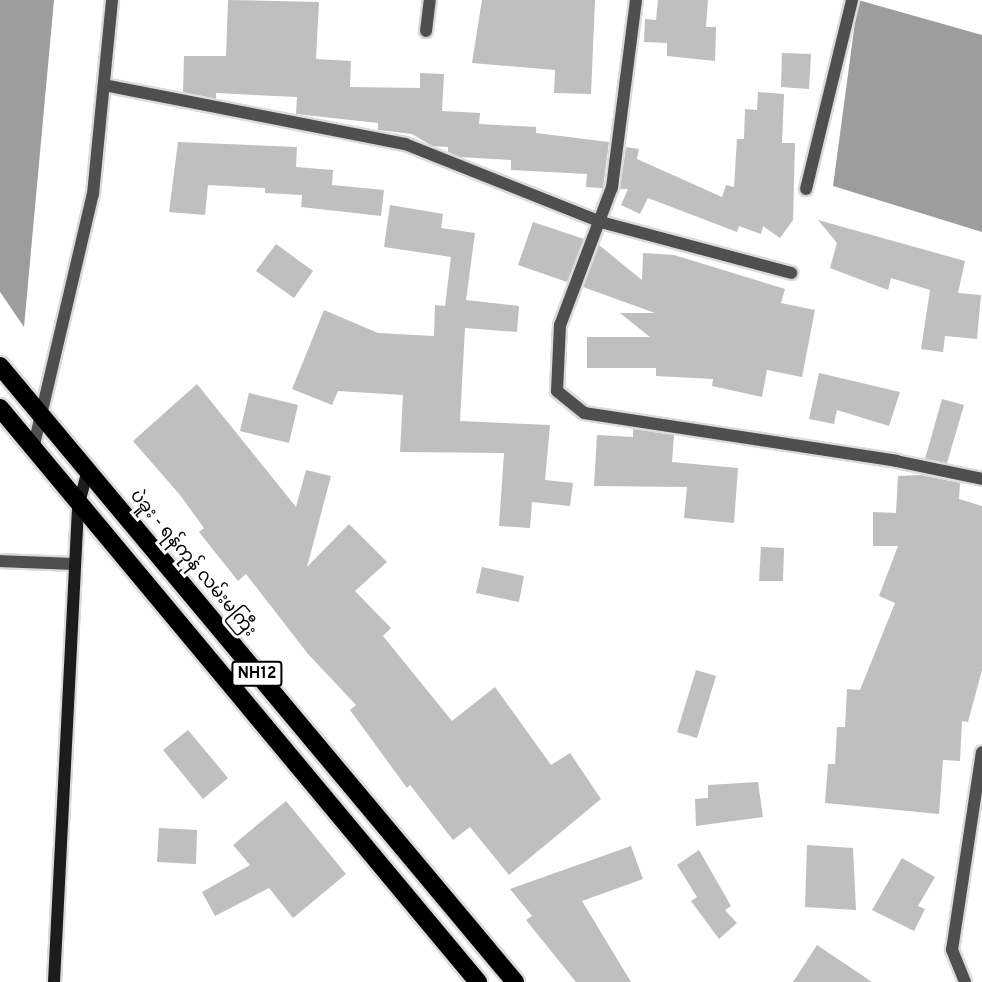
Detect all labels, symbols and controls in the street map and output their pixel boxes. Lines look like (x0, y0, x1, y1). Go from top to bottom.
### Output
street label: ပဲခူး - ရန်ကုန် လမ်းမကြီး (124, 486, 260, 642)
road number: NH12 (230, 661, 284, 687)

